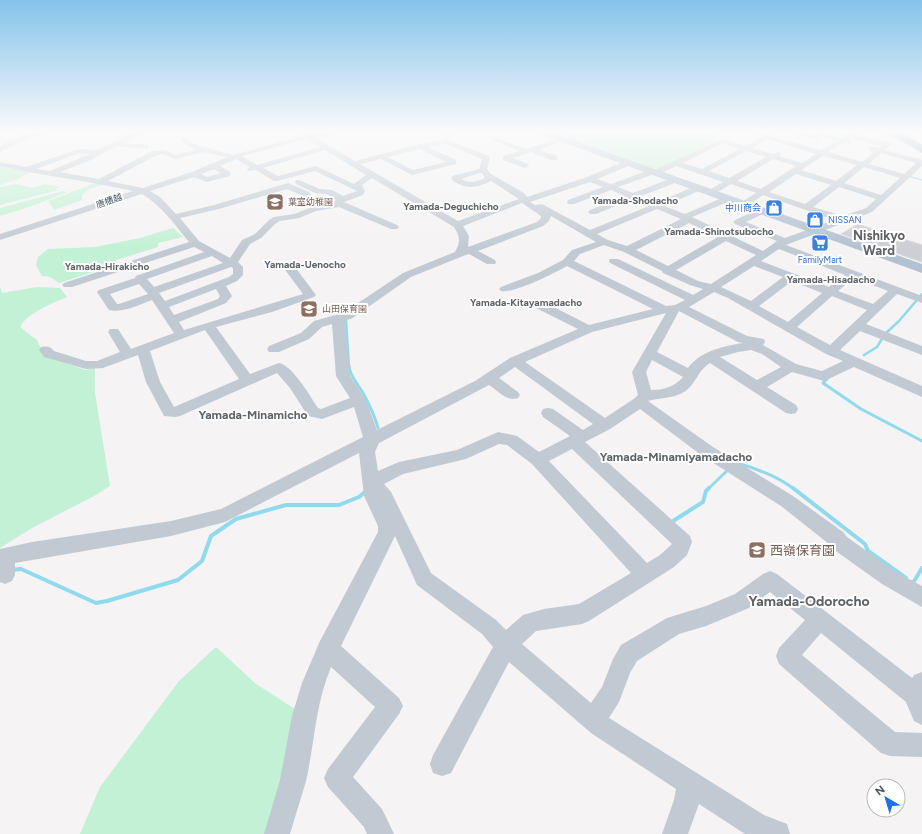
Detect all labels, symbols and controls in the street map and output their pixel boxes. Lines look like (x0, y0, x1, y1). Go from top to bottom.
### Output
street label: 唐櫃越 (94, 191, 123, 210)
school or university icon: 葉室幼稚園 (265, 192, 285, 212)
district label: Yamada-Shodacho (592, 194, 678, 207)
place label: 葉室幼稚園 (288, 196, 333, 207)
shop icon: 中川商会 (764, 198, 784, 218)
district label: Yamada-Deguchicho (403, 200, 499, 213)
place label: 中川商会 (725, 202, 761, 213)
shop icon: NISSAN (805, 210, 825, 230)
place label: NISSAN (828, 214, 862, 225)
district label: Yamada-Shinotsubocho (664, 225, 774, 238)
district label: Nishikyo Ward (853, 228, 906, 258)
supermarket icon: FamilyMart (810, 233, 830, 253)
place label: FamilyMart (798, 254, 843, 265)
district label: Yamada-Uenocho (264, 258, 346, 271)
district label: Yamada-Hirakicho (65, 260, 149, 273)
district label: Yamada-Hisadacho (787, 273, 876, 286)
district label: Yamada-Kitayamadacho (470, 296, 582, 309)
school or university icon: 山田保育園 (299, 299, 319, 319)
place label: 山田保育園 (322, 303, 367, 314)
district label: Yamada-Minamicho (198, 408, 308, 422)
district label: Yamada-Minamiyamadacho (600, 450, 752, 464)
school or university icon: 西嶺保育園 (747, 540, 767, 560)
place label: 西嶺保育園 (770, 543, 835, 558)
district label: Yamada-Odorocho (748, 593, 870, 610)
north arrow (866, 778, 906, 818)
text: N (873, 783, 888, 798)

